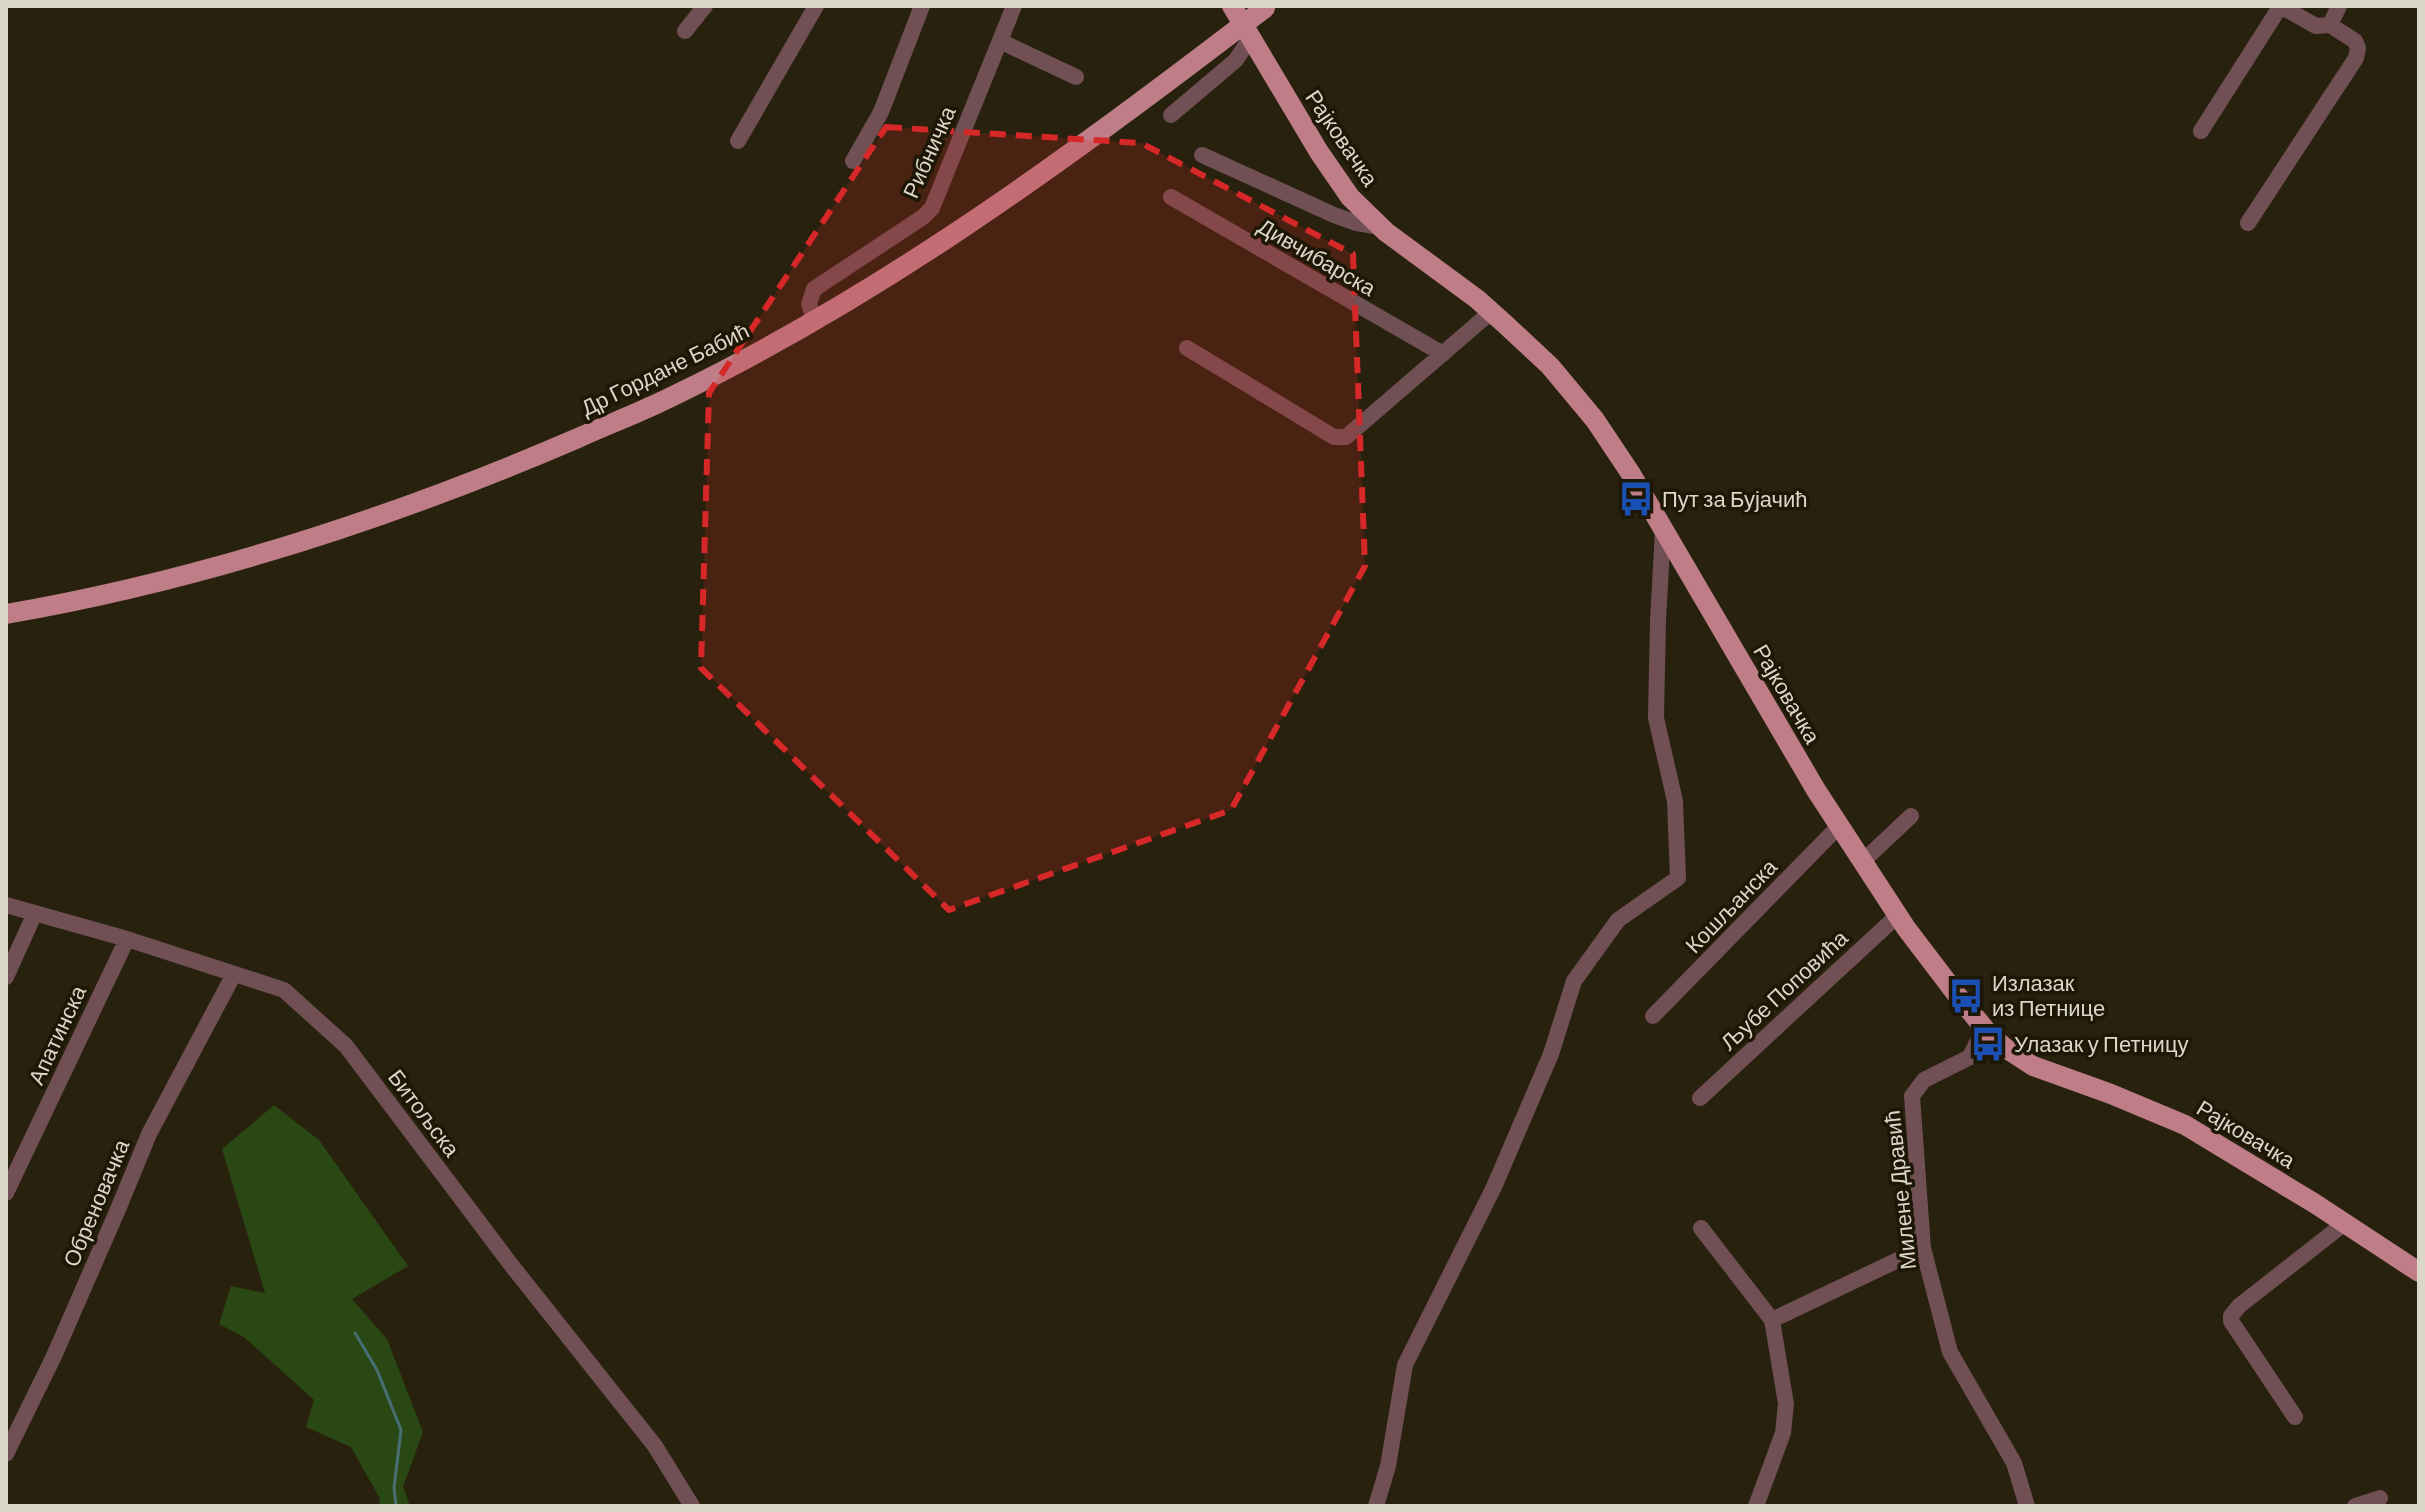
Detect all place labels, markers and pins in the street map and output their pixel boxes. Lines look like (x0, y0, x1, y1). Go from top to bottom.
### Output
bus stop icon: Пут за Бујачић (1617, 480, 1655, 518)
place label: Пут за Бујачић (1662, 485, 1808, 512)
place label: Излазак из Петнице (1992, 969, 2105, 1021)
bus stop icon: Излазак из Петнице (1947, 977, 1985, 1015)
bus stop icon: Улазак у Петницу (1969, 1025, 2007, 1063)
place label: Улазак у Петницу (2014, 1030, 2189, 1057)

